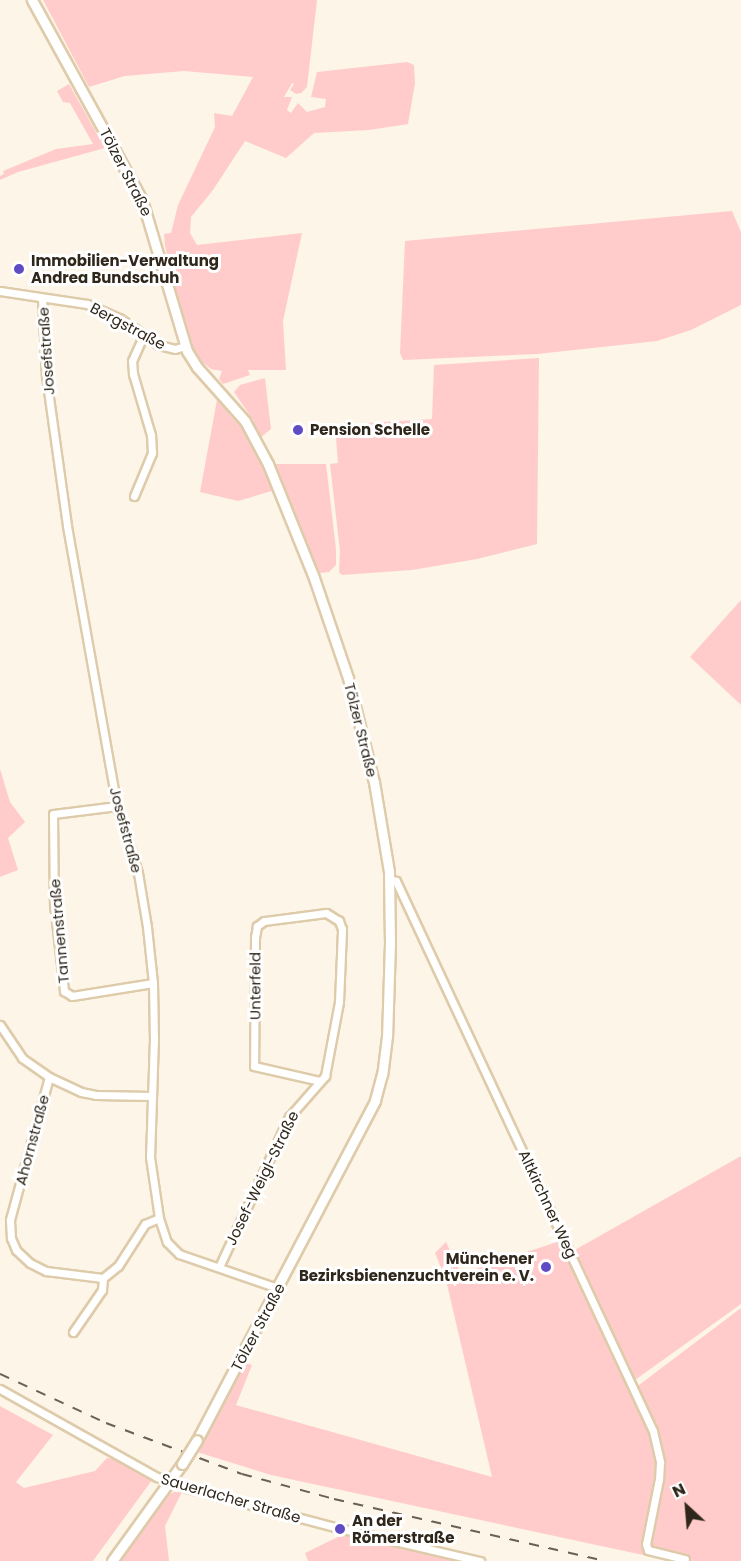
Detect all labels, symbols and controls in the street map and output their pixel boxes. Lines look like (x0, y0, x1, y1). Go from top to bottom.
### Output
street label: Tölzer Straße (96, 125, 156, 219)
place label: Immobilien-Verwaltung Andrea Bundschuh (31, 251, 219, 286)
marker: Immobilien-Verwaltung Andrea Bundschuh (12, 262, 26, 276)
street label: Bergstraße (87, 299, 169, 353)
street label: Josefstraße (34, 306, 58, 396)
place label: Pension Schelle (310, 421, 430, 439)
marker: Pension Schelle (291, 423, 305, 437)
street label: Tölzer Straße (341, 681, 381, 779)
street label: Josefstraße (106, 785, 146, 875)
street label: Tannenstraße (45, 878, 73, 984)
street label: Unterfeld (246, 952, 264, 1020)
street label: Ahornstraße (11, 1093, 53, 1187)
street label: Josef-Weigl-Straße (222, 1108, 302, 1248)
street label: Altkirchner Weg (515, 1147, 581, 1261)
place label: Münchener Bezirksbienenzuchtverein e. V. (299, 1249, 534, 1284)
marker: Münchener Bezirksbienenzuchtverein e. V. (539, 1260, 553, 1274)
street label: Tölzer Straße (227, 1280, 289, 1374)
street label: Sauerlacher Straße (159, 1469, 303, 1527)
north arrow (657, 1477, 717, 1537)
text: N (668, 1477, 689, 1503)
place label: An der Römerstraße (352, 1511, 455, 1546)
marker: An der Römerstraße (333, 1522, 347, 1536)

